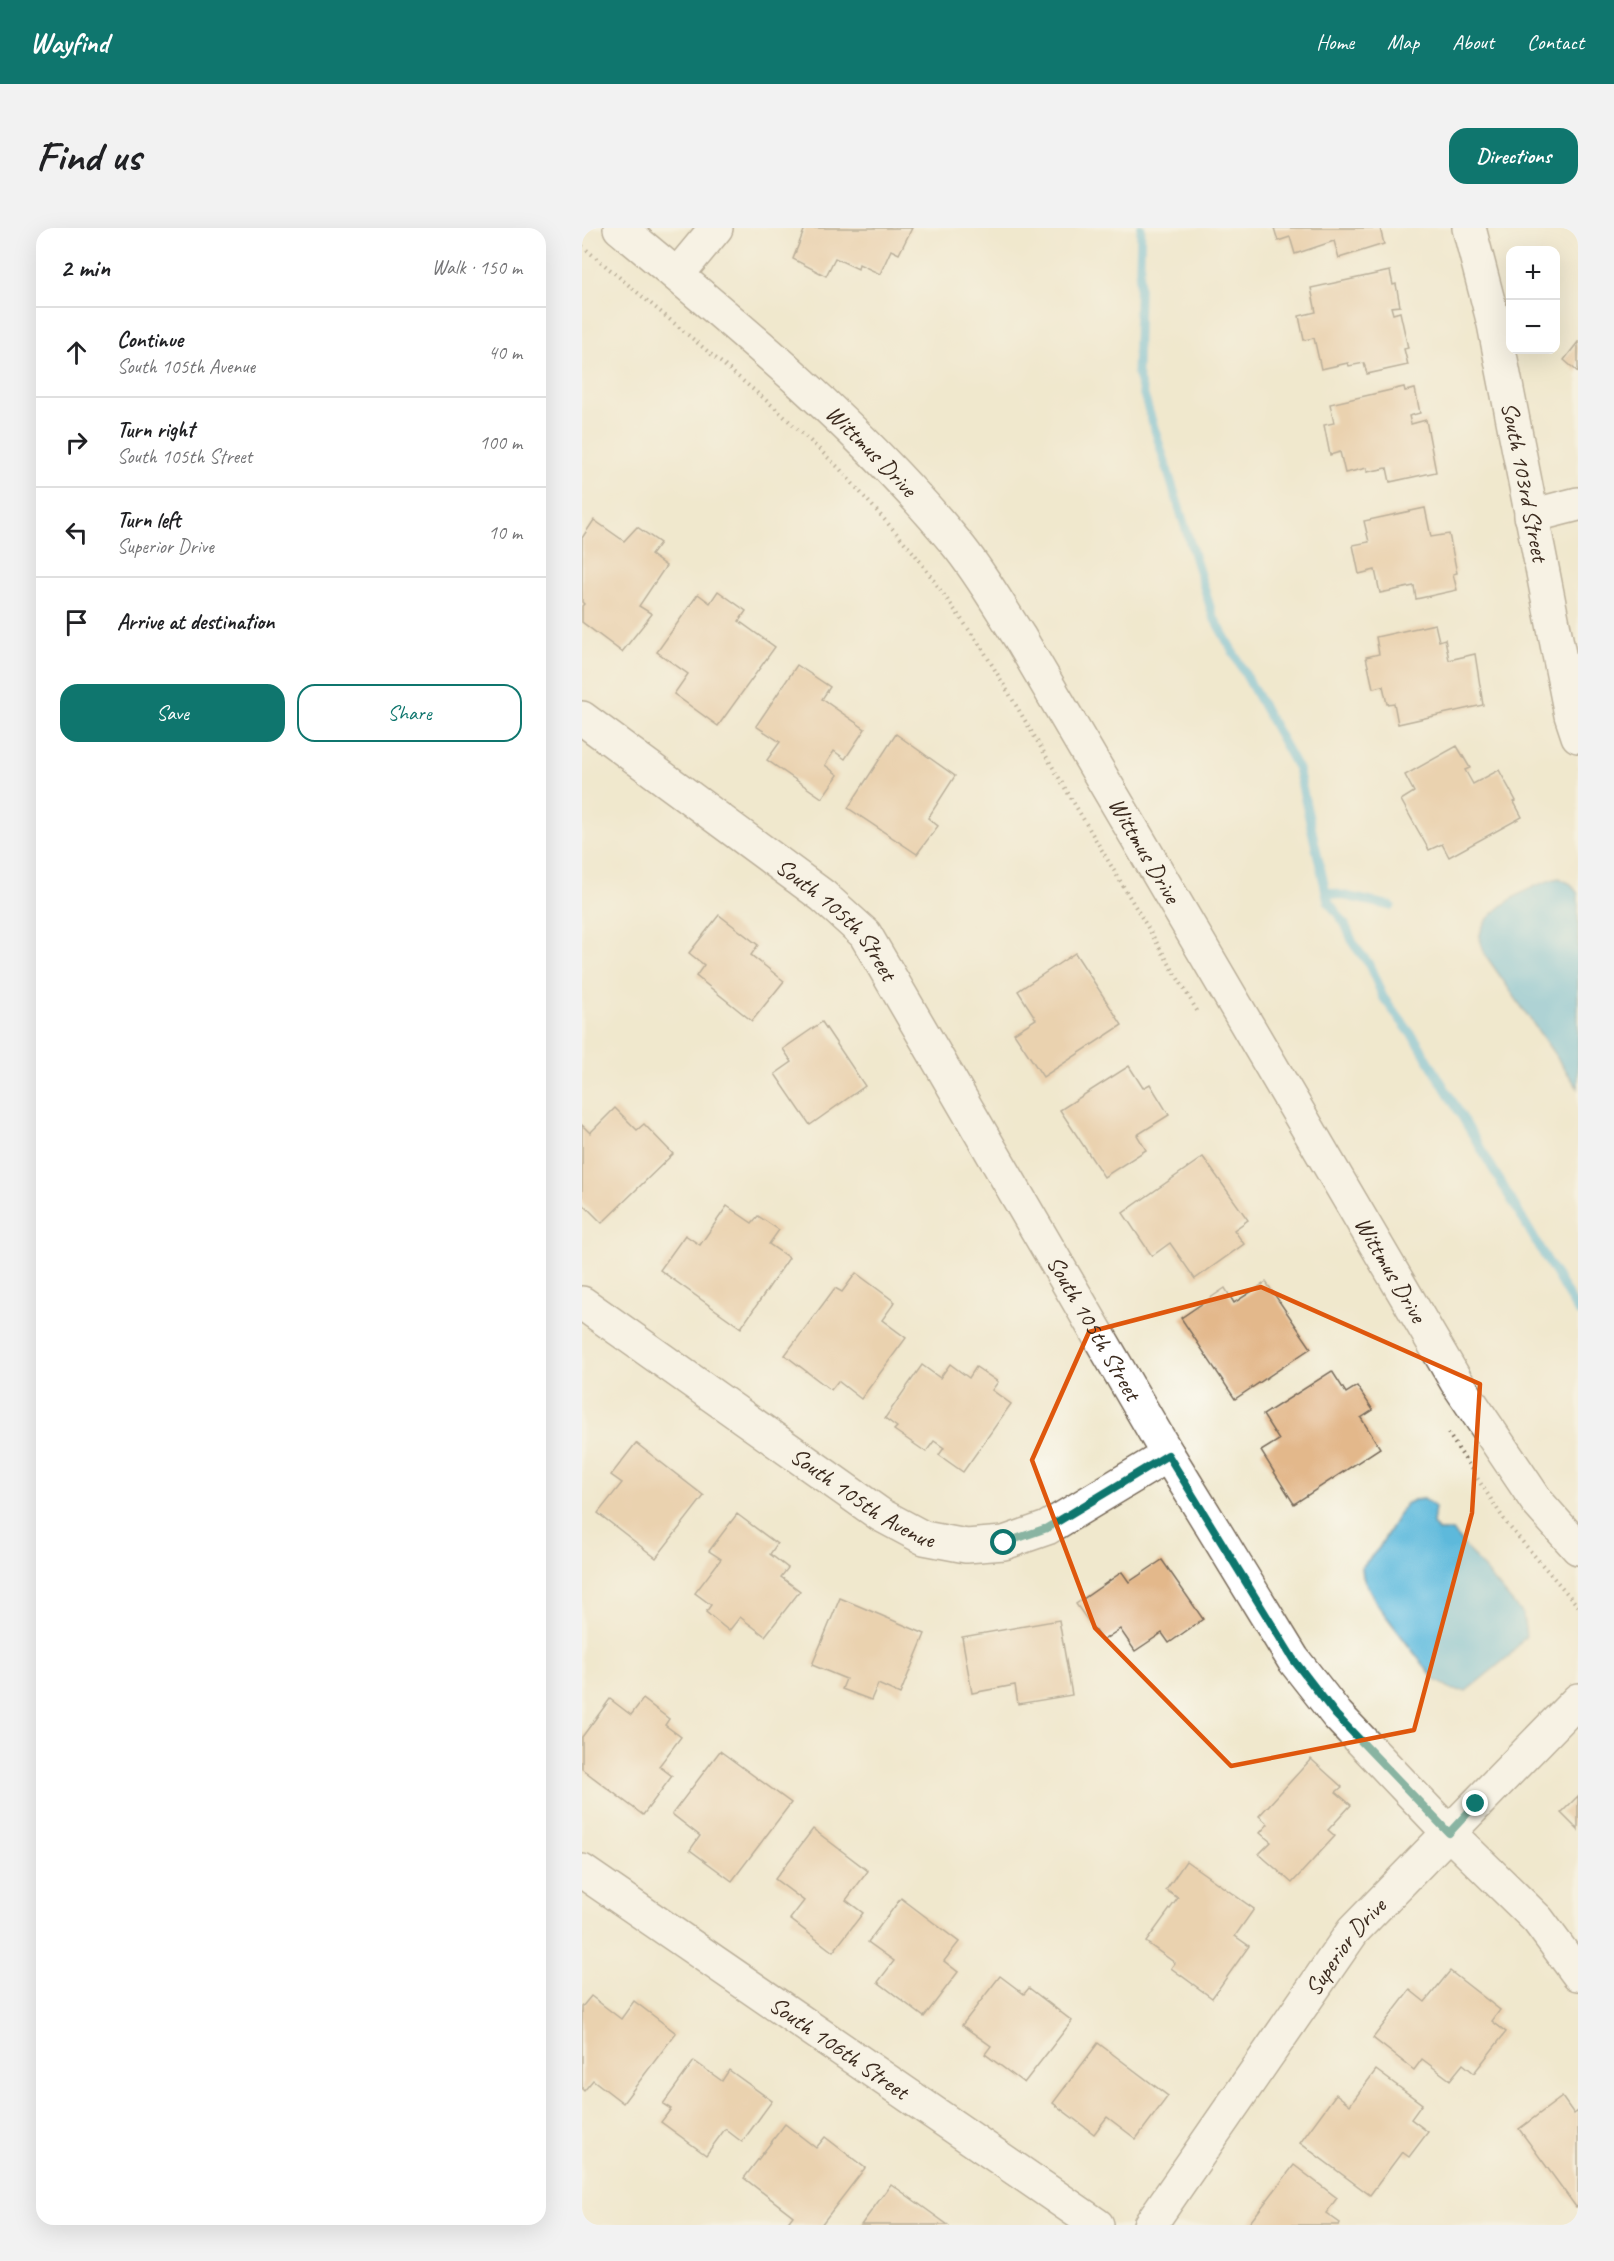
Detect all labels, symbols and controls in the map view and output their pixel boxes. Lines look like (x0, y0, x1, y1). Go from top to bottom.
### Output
text: Wayfind (30, 25, 109, 60)
text: Home (1316, 29, 1354, 55)
text: Map (1387, 29, 1419, 55)
text: About (1452, 29, 1494, 55)
text: Contact (1527, 29, 1584, 55)
button: Directions (1449, 128, 1578, 184)
text: Find us (36, 130, 141, 183)
map controls (1506, 246, 1560, 354)
button: + (1506, 246, 1560, 300)
text: 2 min (60, 251, 110, 284)
text: Walk · 150 m (432, 255, 522, 280)
button: − (1506, 300, 1560, 354)
text: Continue (117, 326, 183, 354)
icon: ahead (60, 336, 93, 369)
text: 40 m (488, 340, 522, 365)
text: South 105th Avenue (117, 354, 255, 379)
street label: Wittmus Drive (819, 398, 925, 505)
street label: South 103rd Street (1495, 400, 1556, 566)
text: Turn right (117, 416, 194, 444)
icon: right (60, 426, 93, 459)
text: 100 m (479, 430, 522, 455)
text: South 105th Street (117, 444, 252, 469)
text: Turn left (117, 506, 181, 534)
icon: left (60, 516, 93, 549)
text: 10 m (488, 520, 522, 545)
text: Superior Drive (117, 534, 214, 559)
icon: arrive (60, 606, 93, 639)
text: Arrive at destination (117, 608, 274, 636)
button: Save (60, 684, 285, 742)
button: Share (297, 684, 522, 742)
street label: Wittmus Drive (1102, 792, 1188, 910)
street label: South 105th Street (770, 851, 905, 987)
street label: Wittmus Drive (1348, 1211, 1434, 1330)
street label: South 105th Street (1040, 1250, 1149, 1407)
street label: South 105th Avenue (785, 1441, 938, 1555)
route start (990, 1529, 1016, 1555)
route end (1462, 1790, 1488, 1816)
street label: Superior Drive (1298, 1890, 1394, 2001)
street label: South 106th Street (764, 1989, 916, 2107)

